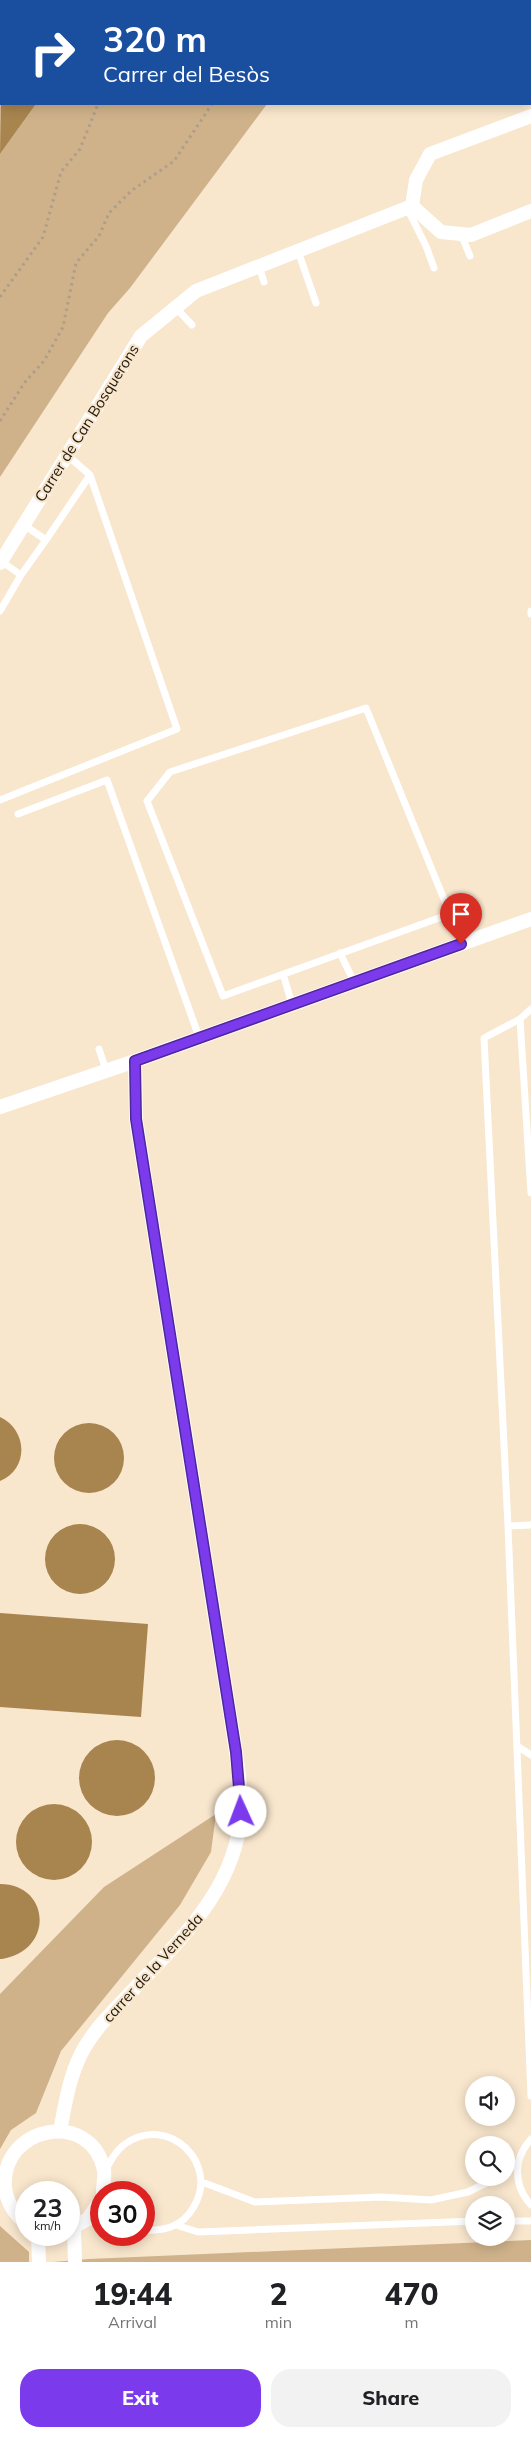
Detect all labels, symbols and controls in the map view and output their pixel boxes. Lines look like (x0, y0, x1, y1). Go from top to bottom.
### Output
text: 320 m (103, 17, 207, 61)
icon: right (20, 20, 85, 85)
text: Carrer del Besòs (103, 60, 270, 88)
street label: Carrer de Can Bosquerons (30, 340, 143, 505)
pin (440, 893, 482, 944)
icon: arrive (447, 900, 475, 928)
position arrow (214, 1785, 266, 1837)
street label: carrer de la Verneda (99, 1909, 207, 2026)
map controls (465, 2076, 515, 2246)
button: sound (465, 2076, 515, 2126)
button: search (465, 2136, 515, 2186)
speed limit sign: 30 (90, 2181, 155, 2246)
text: 23 (32, 2192, 63, 2223)
button: layers (465, 2196, 515, 2246)
text: km/h (34, 2218, 61, 2233)
text: 19:44 (92, 2275, 172, 2313)
text: 2 (269, 2275, 287, 2313)
text: 470 (385, 2275, 439, 2313)
text: Arrival (108, 2312, 157, 2332)
text: min (265, 2312, 292, 2332)
text: m (404, 2312, 419, 2332)
button: Exit (20, 2369, 261, 2427)
button: Share (271, 2369, 511, 2427)

